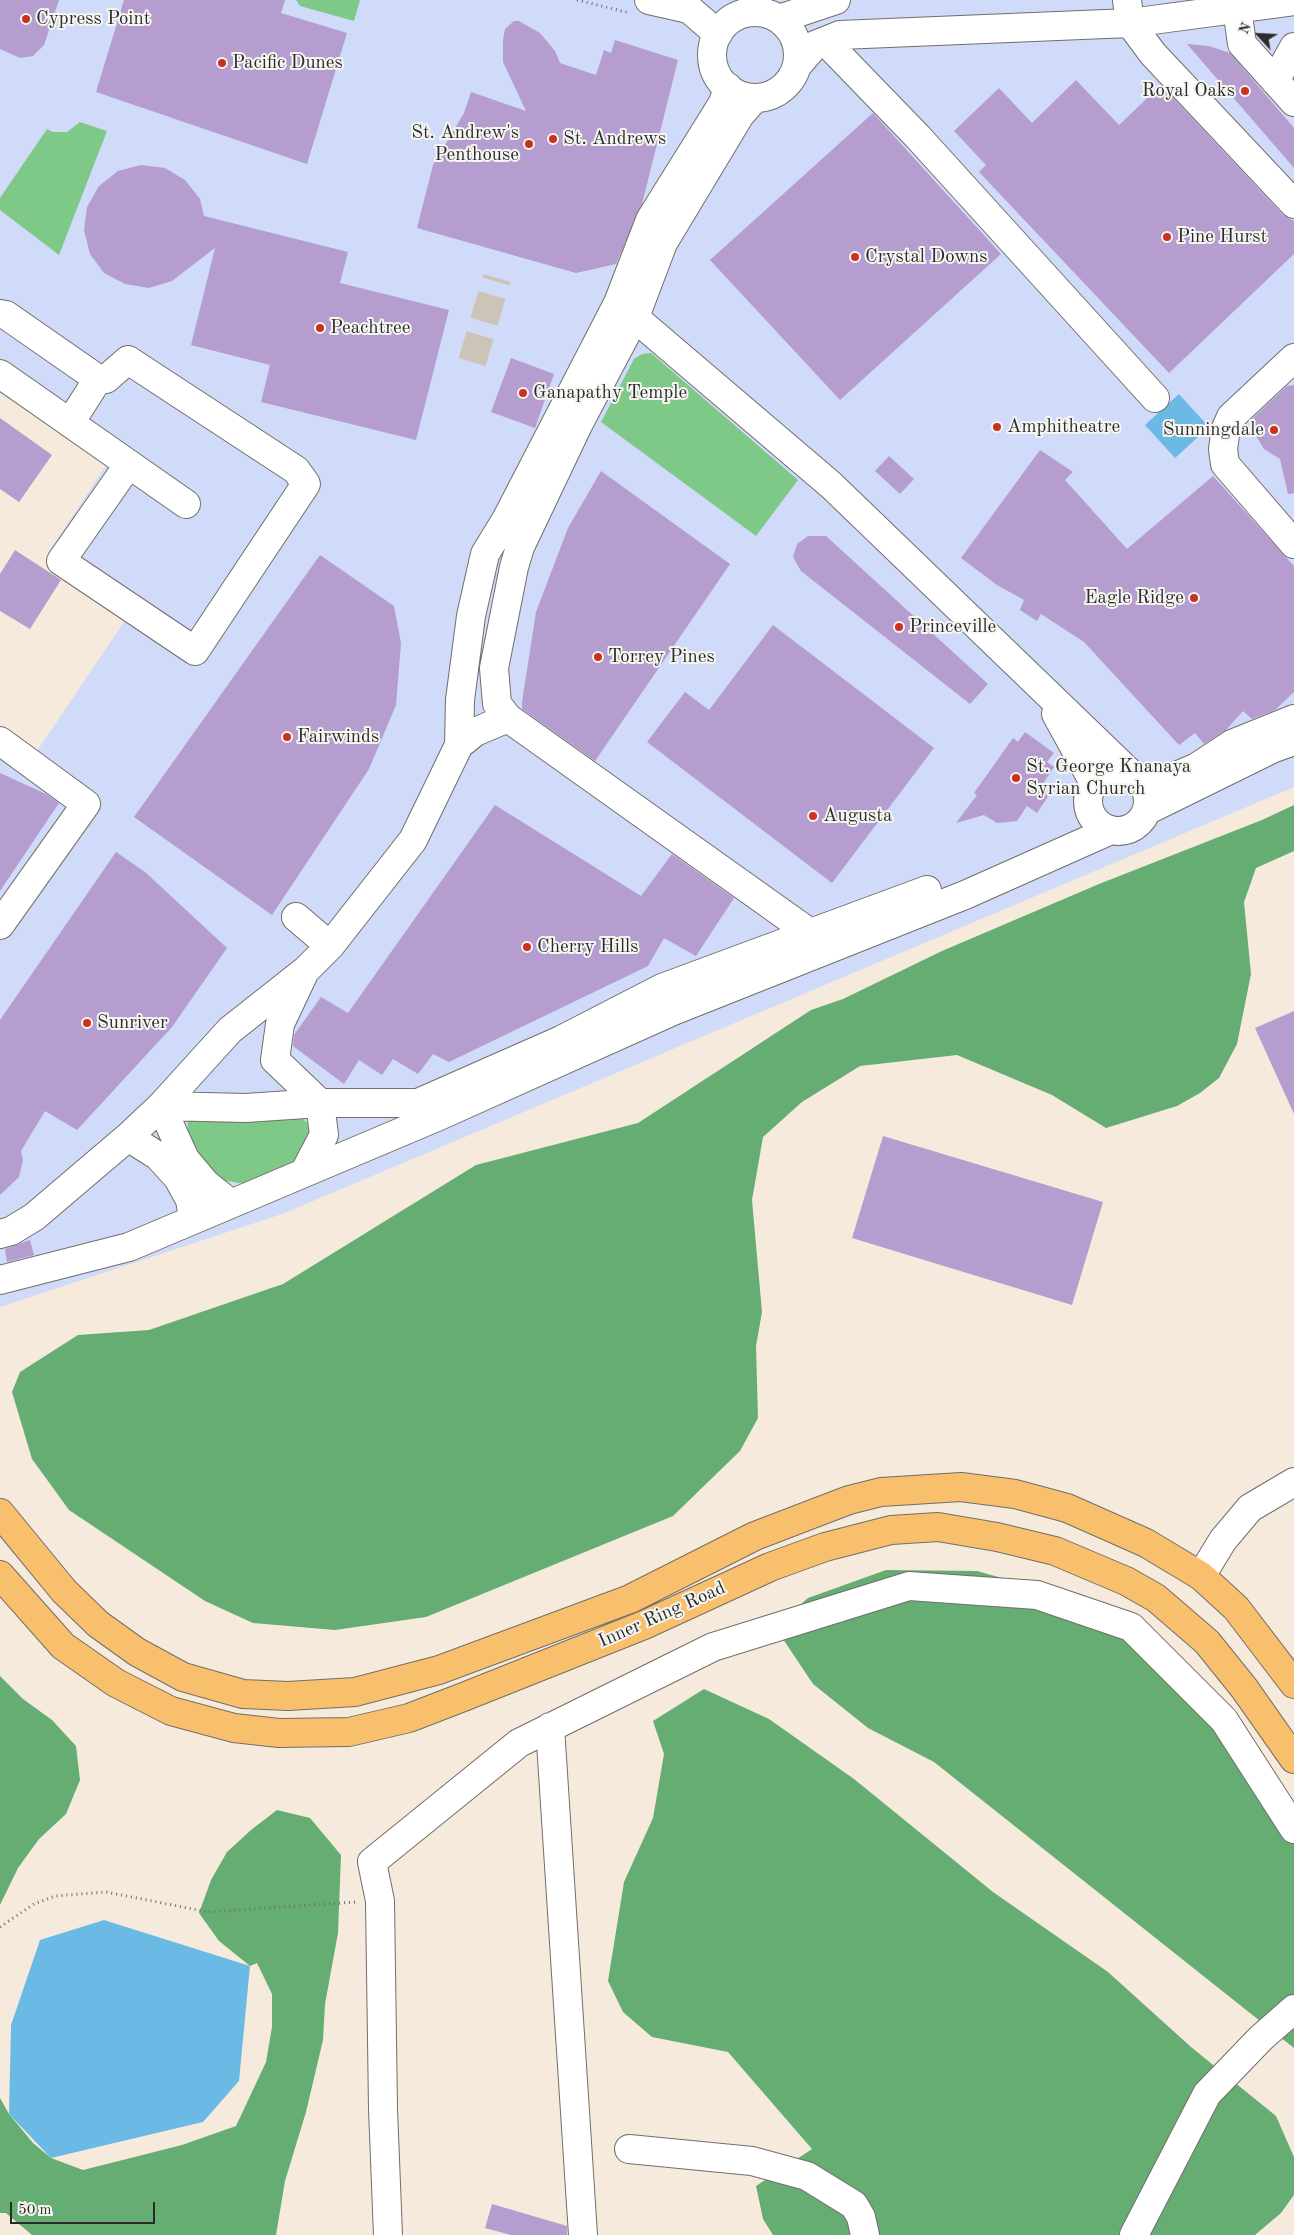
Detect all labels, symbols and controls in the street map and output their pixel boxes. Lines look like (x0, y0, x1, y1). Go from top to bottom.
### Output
place label: Cypress Point (36, 8, 150, 30)
north arrow (1234, 10, 1284, 60)
marker: Cypress Point (20, 13, 32, 25)
text: N (1237, 21, 1254, 36)
place label: Pacific Dunes (232, 52, 343, 74)
marker: Pacific Dunes (216, 57, 228, 69)
place label: Royal Oaks (1142, 80, 1235, 102)
marker: Royal Oaks (1239, 85, 1251, 97)
place label: St. Andrew's Penthouse (411, 122, 519, 166)
place label: St. Andrews (563, 128, 666, 150)
marker: St. Andrews (547, 133, 559, 145)
marker: St. Andrew's Penthouse (523, 138, 535, 150)
place label: Pine Hurst (1177, 226, 1267, 248)
marker: Pine Hurst (1161, 231, 1173, 243)
place label: Crystal Downs (865, 246, 988, 268)
marker: Crystal Downs (849, 251, 861, 263)
place label: Peachtree (330, 317, 411, 339)
marker: Peachtree (314, 322, 326, 334)
place label: Ganapathy Temple (533, 382, 687, 404)
marker: Ganapathy Temple (517, 387, 529, 399)
place label: Amphitheatre (1007, 416, 1120, 438)
place label: Sunningdale (1163, 419, 1264, 441)
marker: Amphitheatre (991, 421, 1003, 433)
marker: Sunningdale (1268, 424, 1280, 436)
place label: Eagle Ridge (1084, 587, 1184, 609)
marker: Eagle Ridge (1188, 592, 1200, 604)
place label: Princeville (909, 616, 996, 638)
marker: Princeville (893, 621, 905, 633)
place label: Torrey Pines (608, 646, 715, 668)
marker: Torrey Pines (592, 651, 604, 663)
place label: Fairwinds (297, 726, 379, 748)
marker: Fairwinds (281, 731, 293, 743)
place label: St. George Knanaya Syrian Church (1026, 756, 1191, 800)
marker: St. George Knanaya Syrian Church (1010, 772, 1022, 784)
place label: Augusta (823, 805, 892, 827)
marker: Augusta (807, 810, 819, 822)
place label: Cherry Hills (537, 936, 638, 958)
marker: Cherry Hills (521, 941, 533, 953)
place label: Sunriver (97, 1012, 168, 1034)
marker: Sunriver (81, 1017, 93, 1029)
street label: Inner Ring Road (595, 1577, 729, 1653)
scale bar (12, 2192, 158, 2224)
text: 50 m (18, 2203, 52, 2218)

